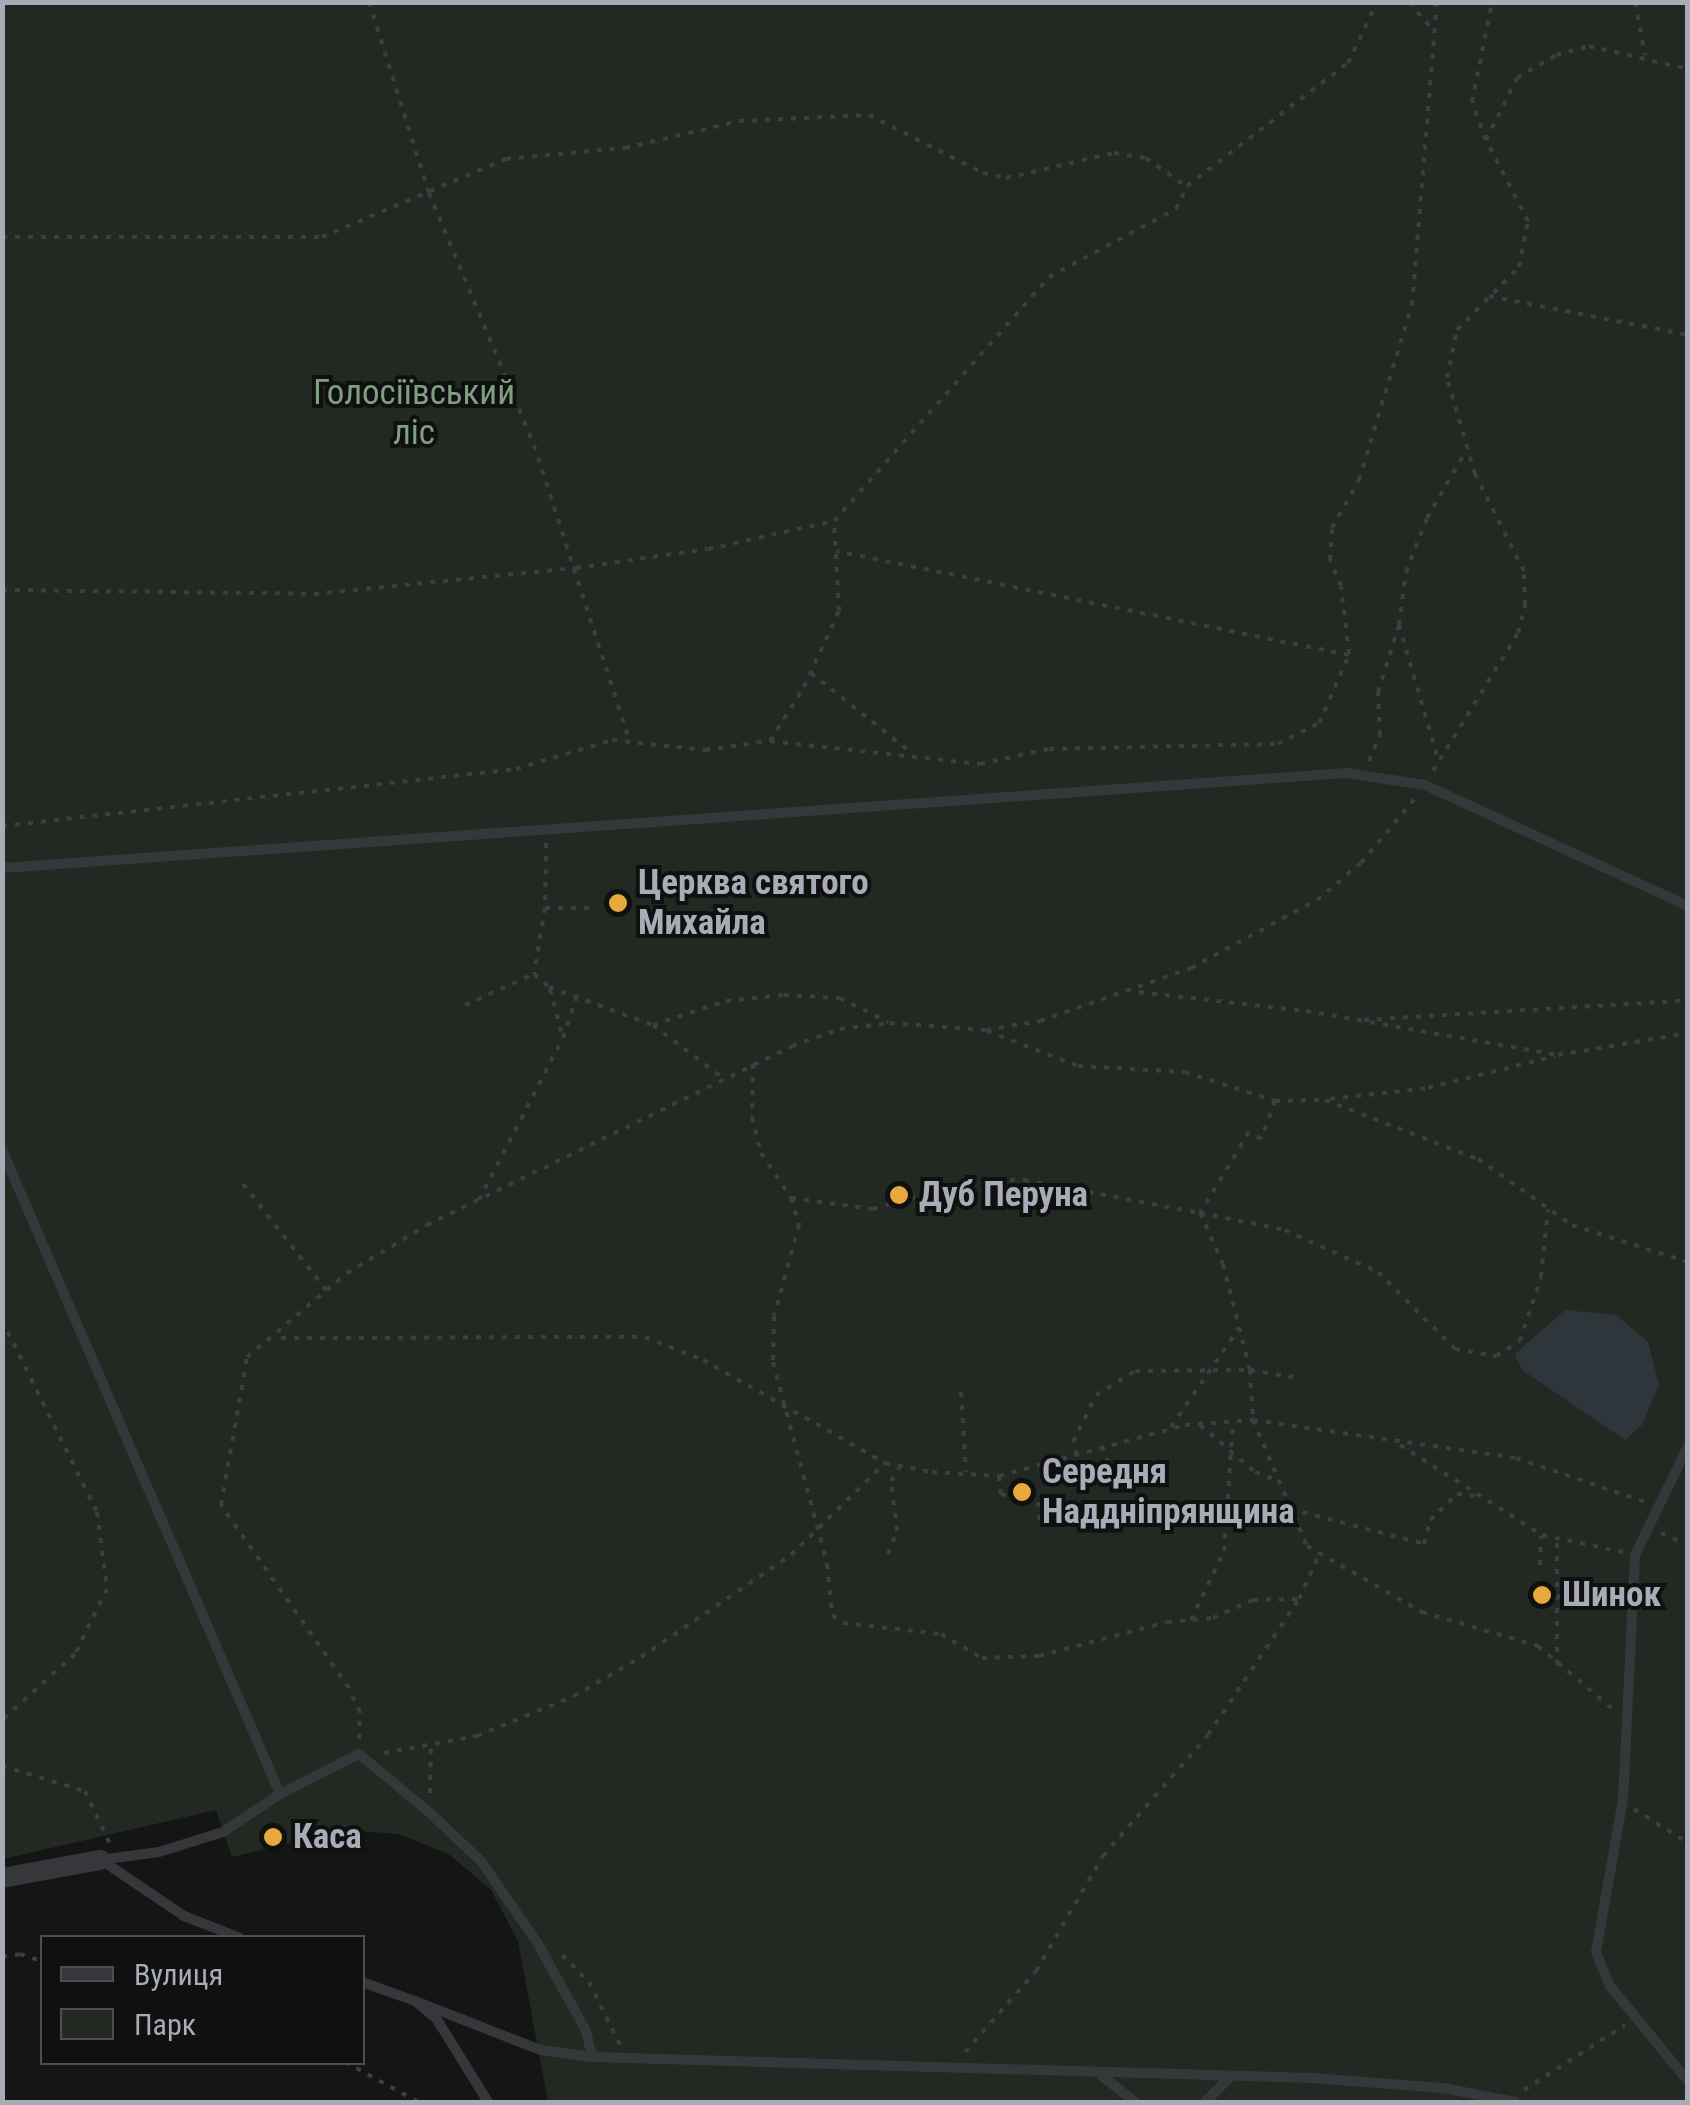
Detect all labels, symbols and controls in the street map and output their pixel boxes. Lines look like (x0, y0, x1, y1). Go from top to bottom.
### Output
park label: Голосіївський ліс (313, 372, 515, 454)
place label: Церква святого Михайла (638, 862, 869, 944)
marker: Церква святого Михайла (607, 892, 629, 914)
place label: Дуб Перуна (919, 1174, 1088, 1216)
marker: Дуб Перуна (888, 1184, 910, 1206)
place label: Середня Наддніпрянщина (1042, 1451, 1295, 1533)
marker: Середня Наддніпрянщина (1011, 1481, 1033, 1503)
place label: Шинок (1562, 1574, 1661, 1616)
marker: Шинок (1531, 1584, 1553, 1606)
place label: Каса (293, 1816, 362, 1858)
marker: Каса (262, 1826, 284, 1848)
legend (40, 1935, 365, 2065)
text: Вулиця (134, 1957, 223, 1992)
text: Парк (134, 2007, 196, 2042)

